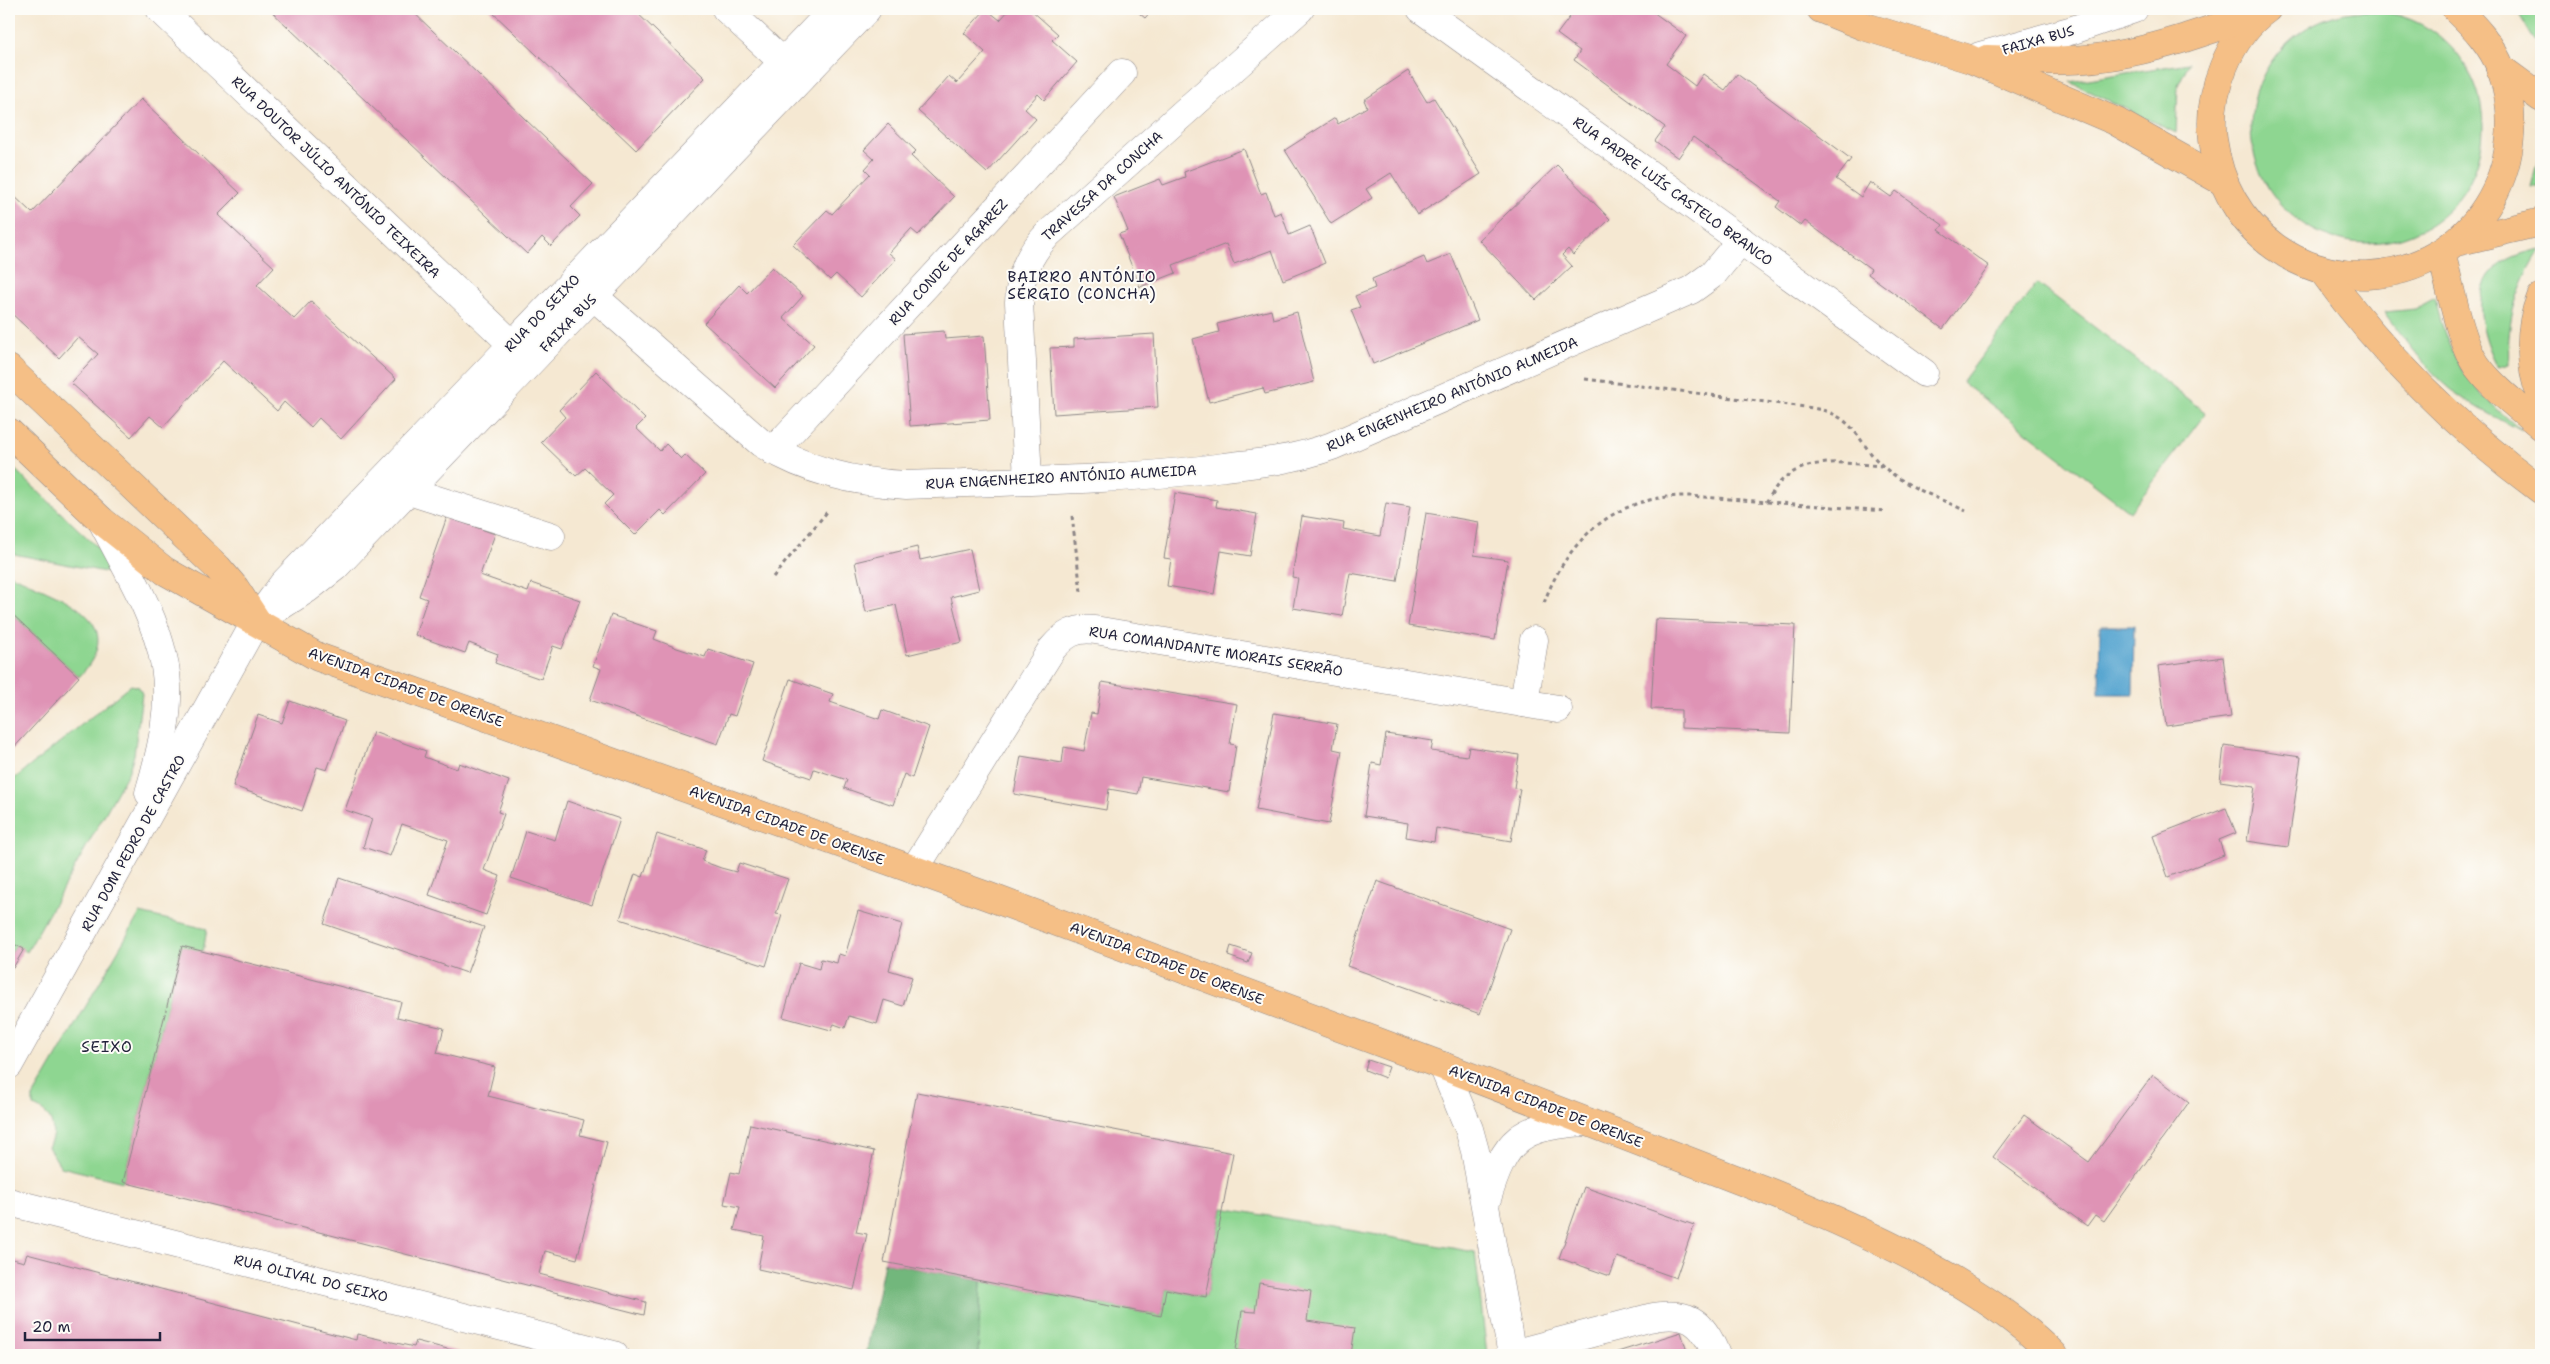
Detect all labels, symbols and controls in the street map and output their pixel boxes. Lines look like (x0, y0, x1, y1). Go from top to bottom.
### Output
street label: FAIXA BUS (2000, 21, 2076, 59)
street label: RUA DOUTOR JÚLIO ANTÓNIO TEIXEIRA (228, 72, 444, 282)
street label: RUA PADRE LUÍS CASTELO BRANCO (1570, 112, 1776, 270)
street label: TRAVESSA DA CONCHA (1038, 127, 1166, 245)
street label: RUA CONDE DE AGAREZ (885, 195, 1012, 329)
district label: BAIRRO ANTÓNIO SÉRGIO (CONCHA) (1007, 266, 1157, 304)
street label: RUA DO SEIXO (500, 270, 584, 356)
street label: FAIXA BUS (536, 290, 600, 356)
street label: RUA ENGENHEIRO ANTÓNIO ALMEIDA (1324, 333, 1580, 455)
street label: RUA ENGENHEIRO ANTÓNIO ALMEIDA (925, 461, 1197, 493)
street label: RUA COMANDANTE MORAIS SERRÃO (1088, 621, 1344, 680)
street label: AVENIDA CIDADE DE ORENSE (306, 643, 506, 731)
street label: RUA DOM PEDRO DE CASTRO (77, 752, 189, 934)
street label: AVENIDA CIDADE DE ORENSE (687, 781, 887, 869)
street label: AVENIDA CIDADE DE ORENSE (1067, 918, 1267, 1008)
district label: SEIXO (81, 1037, 133, 1057)
street label: AVENIDA CIDADE DE ORENSE (1446, 1061, 1646, 1151)
street label: RUA OLIVAL DO SEIXO (232, 1250, 390, 1306)
scale bar (25, 1309, 160, 1341)
text: 20 m (32, 1317, 71, 1337)

